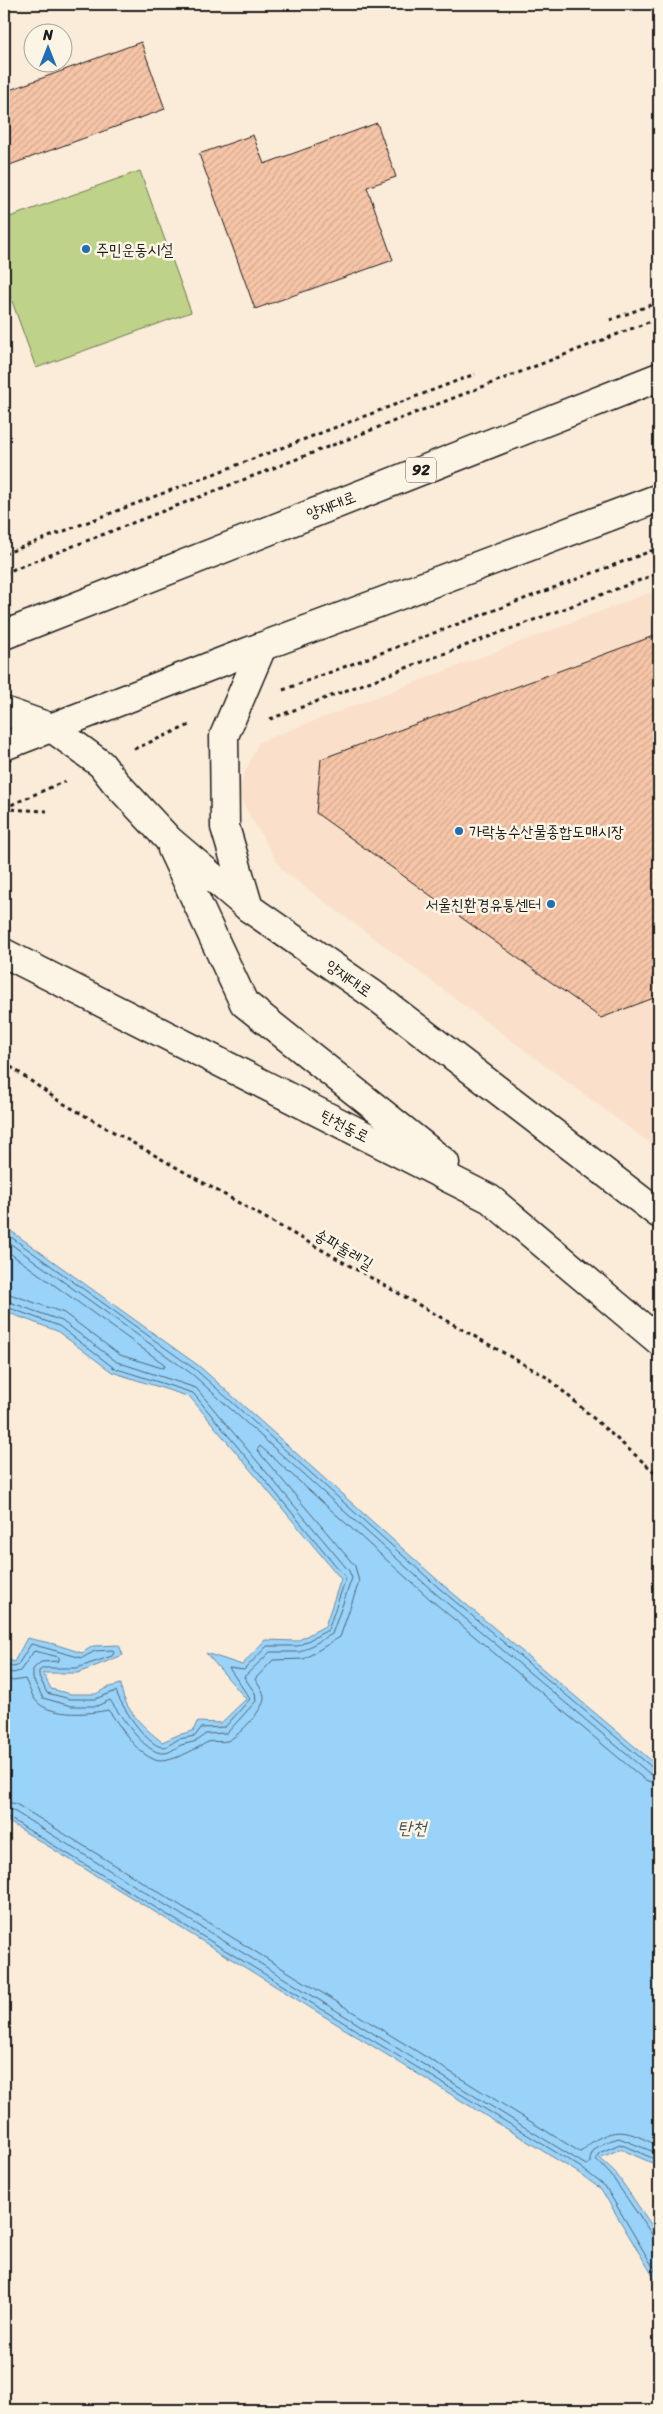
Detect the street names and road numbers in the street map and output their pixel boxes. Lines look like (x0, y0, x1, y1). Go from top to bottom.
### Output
road number: 92 (406, 458, 436, 482)
street label: 양재대로 (302, 482, 360, 528)
street label: 양재대로 (320, 951, 378, 1005)
street label: 탄천동로 (315, 1101, 375, 1151)
street label: 송파둘레길 (309, 1220, 379, 1278)

